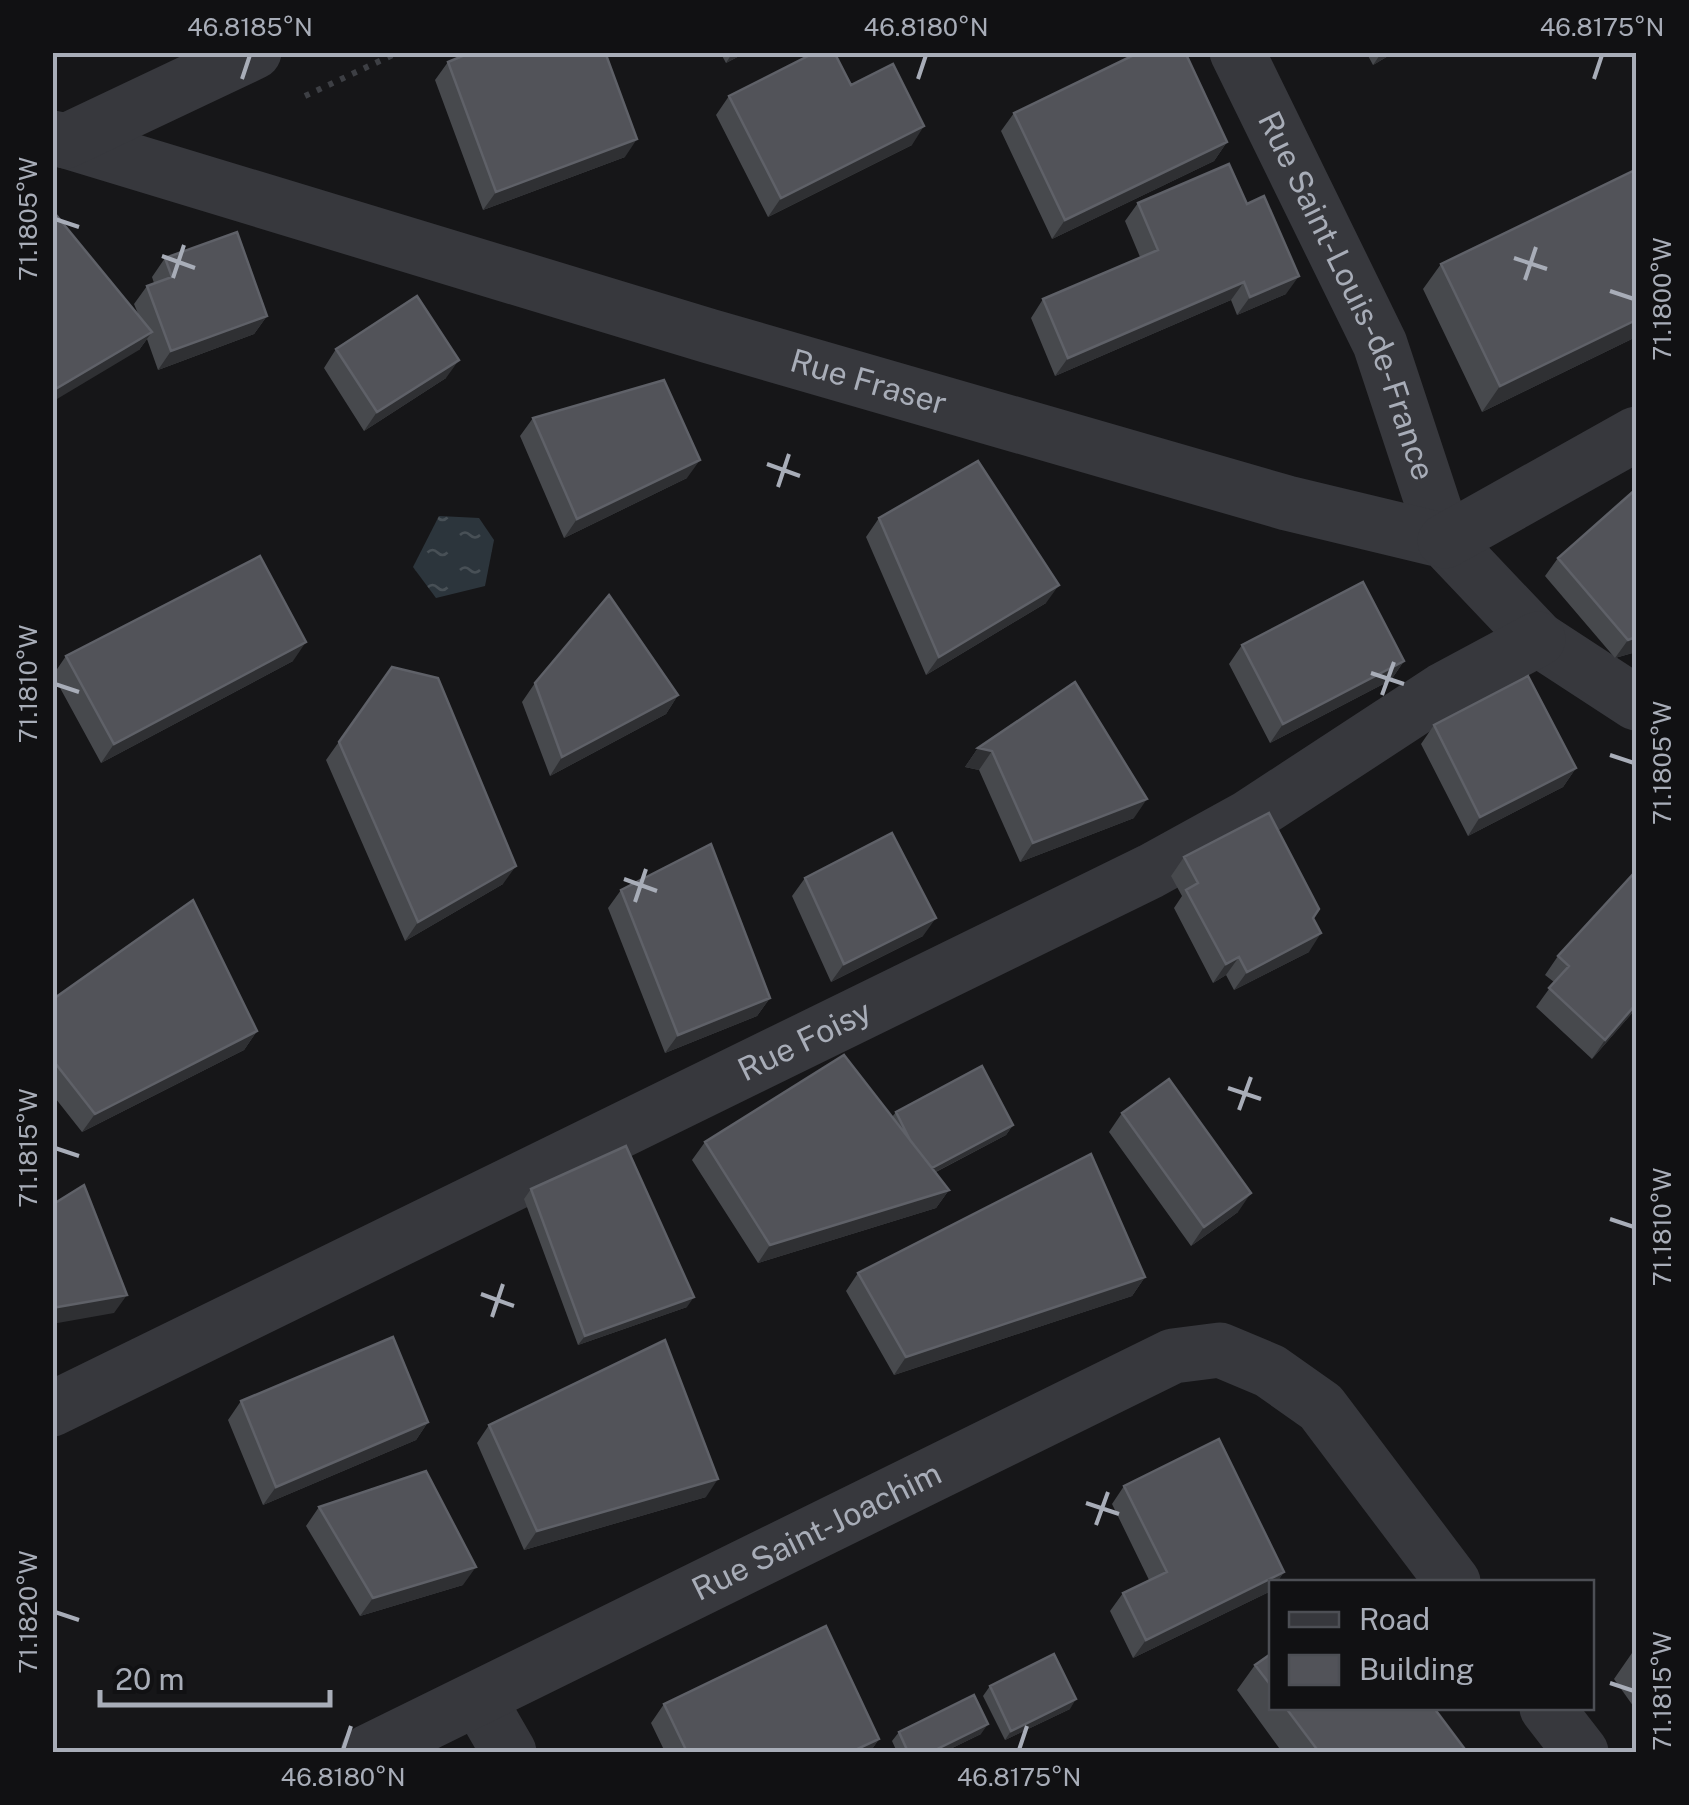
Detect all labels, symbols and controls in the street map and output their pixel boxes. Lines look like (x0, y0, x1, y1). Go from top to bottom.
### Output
text: 46.8185°N (187, 12, 313, 42)
text: 46.8180°N (863, 12, 989, 42)
text: 46.8175°N (1540, 12, 1664, 42)
street label: Rue Saint-Louis-de-France (1251, 105, 1443, 485)
text: 71.1805°W (13, 157, 43, 281)
text: 71.1800°W (1647, 237, 1677, 361)
street label: Rue Fraser (786, 341, 951, 422)
text: 71.1810°W (13, 625, 43, 743)
text: 71.1805°W (1647, 701, 1677, 825)
street label: Rue Foisy (732, 992, 877, 1088)
text: 71.1815°W (13, 1088, 43, 1208)
text: 71.1810°W (1647, 1168, 1677, 1286)
street label: Rue Saint-Joachim (686, 1454, 947, 1608)
text: 71.1820°W (13, 1550, 43, 1674)
legend (1269, 1580, 1594, 1710)
text: Road (1359, 1601, 1430, 1637)
text: 71.1815°W (1647, 1631, 1677, 1751)
scale bar (100, 1645, 330, 1707)
text: Building (1359, 1651, 1474, 1687)
text: 20 m (115, 1661, 184, 1697)
text: 46.8180°N (280, 1762, 406, 1792)
text: 46.8175°N (957, 1762, 1081, 1792)

